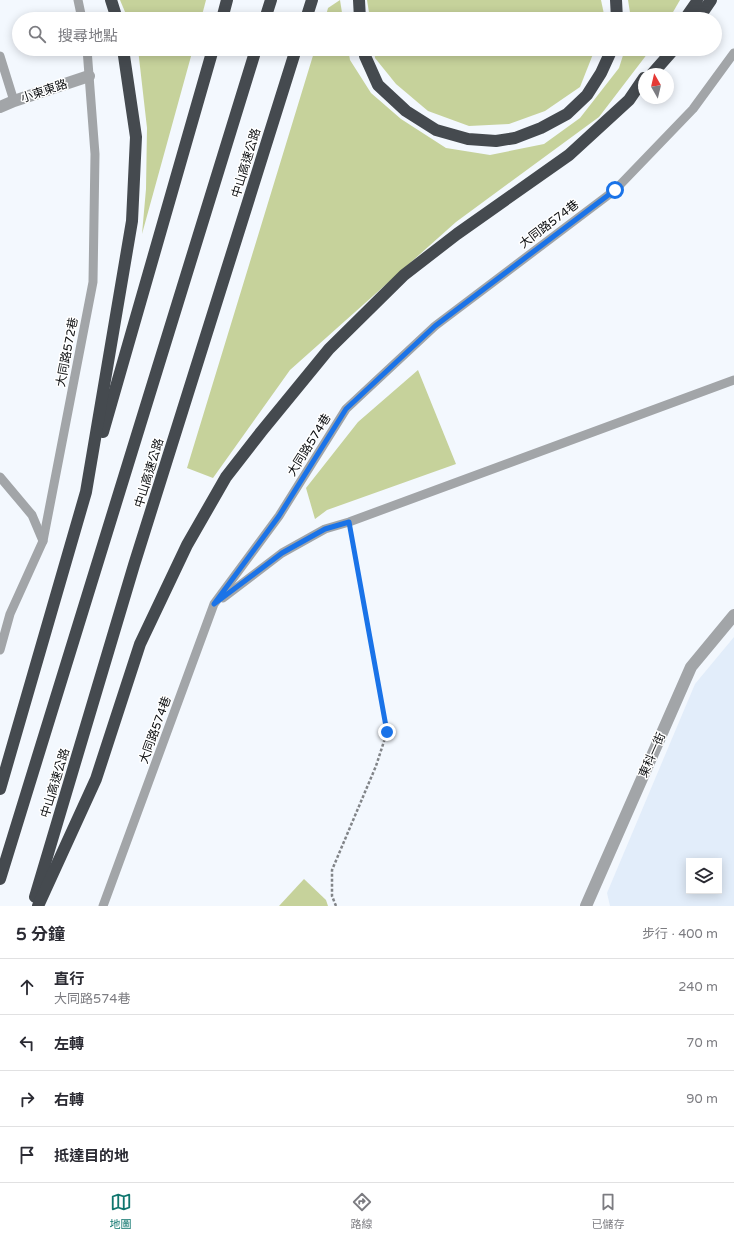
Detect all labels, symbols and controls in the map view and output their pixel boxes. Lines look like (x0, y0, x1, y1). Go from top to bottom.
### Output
search box (12, 12, 722, 56)
icon: search (26, 23, 48, 45)
text: 搜尋地點 (58, 27, 118, 45)
north arrow (638, 68, 674, 104)
street label: 小東東路 (19, 77, 69, 105)
street label: 中山高速公路 (229, 127, 263, 199)
route start (606, 181, 624, 199)
street label: 大同路574巷 (517, 197, 581, 251)
street label: 大同路572巷 (53, 316, 81, 388)
street label: 大同路574巷 (284, 411, 334, 479)
street label: 中山高速公路 (132, 437, 166, 509)
street label: 大同路574巷 (136, 694, 174, 766)
route end (378, 723, 396, 741)
street label: 東科一街 (636, 730, 668, 780)
street label: 中山高速公路 (38, 747, 72, 819)
map controls (686, 858, 722, 894)
button: layers (686, 858, 722, 894)
text: 5 分鐘 (16, 924, 65, 945)
text: 步行 · 400 m (642, 926, 718, 942)
text: 直行 (54, 970, 84, 988)
icon: ahead (16, 976, 38, 998)
text: 240 m (678, 979, 718, 995)
text: 大同路574巷 (54, 991, 131, 1007)
icon: left (16, 1032, 38, 1054)
text: 左轉 (54, 1035, 84, 1053)
text: 70 m (686, 1035, 718, 1051)
icon: right (16, 1088, 38, 1110)
text: 右轉 (54, 1091, 84, 1109)
text: 90 m (686, 1091, 718, 1107)
icon: arrive (16, 1144, 38, 1166)
text: 抵達目的地 (54, 1147, 129, 1165)
tab: 地圖 (110, 1191, 132, 1231)
tab: 路線 (351, 1191, 373, 1231)
tab: 已儲存 (592, 1191, 625, 1231)

